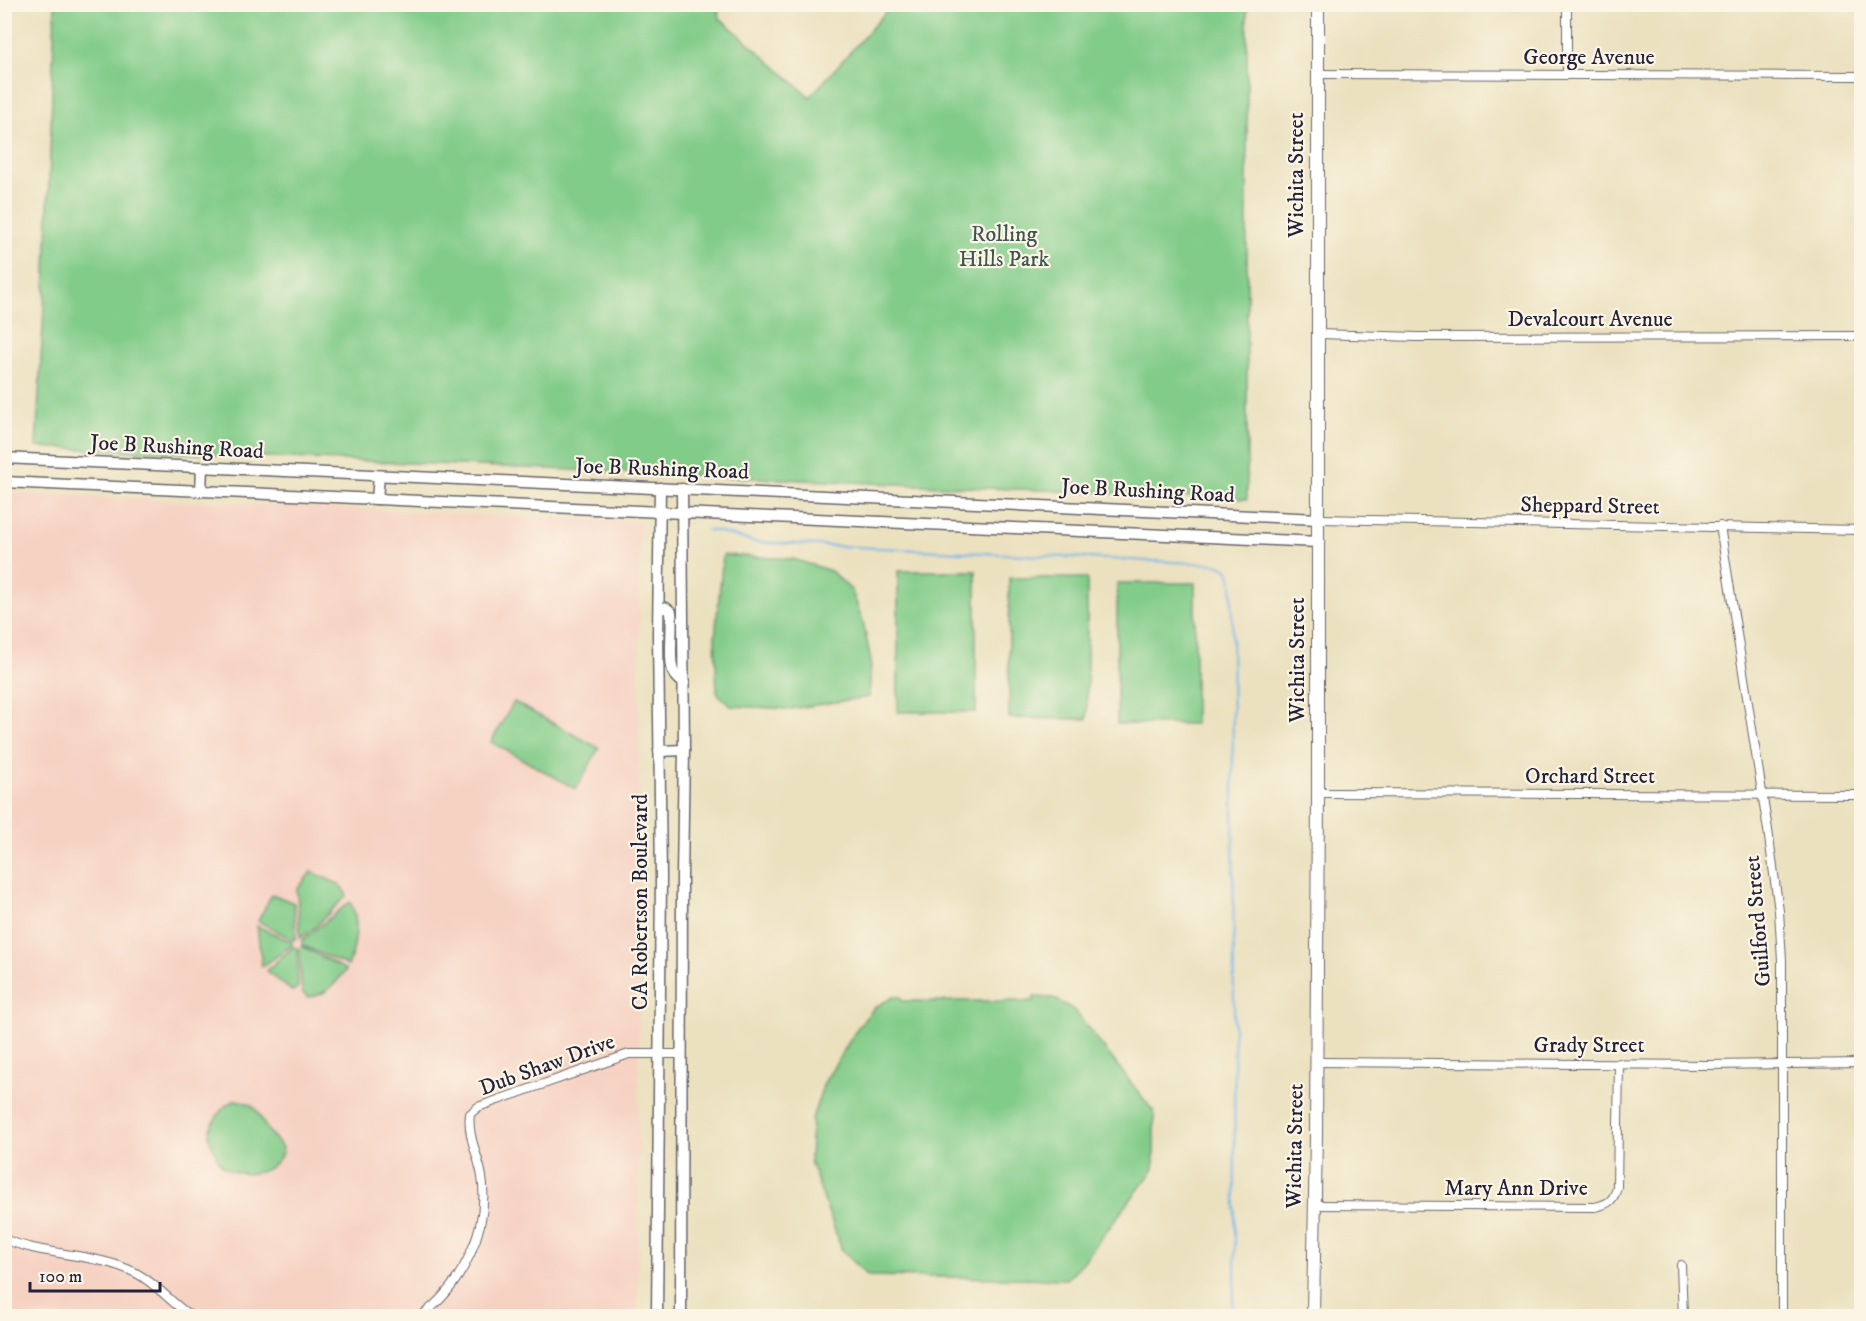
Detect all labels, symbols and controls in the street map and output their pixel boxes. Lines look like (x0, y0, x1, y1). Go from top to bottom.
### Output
street label: George Avenue (1523, 44, 1655, 71)
street label: Wichita Street (1283, 112, 1310, 239)
park label: Rolling Hills Park (959, 221, 1049, 273)
street label: Devalcourt Avenue (1507, 306, 1673, 333)
street label: Joe B Rushing Road (88, 429, 265, 465)
street label: Joe B Rushing Road (573, 452, 749, 486)
street label: Joe B Rushing Road (1059, 473, 1236, 509)
street label: Sheppard Street (1520, 491, 1660, 521)
street label: Wichita Street (1284, 597, 1311, 724)
street label: Orchard Street (1525, 763, 1655, 790)
street label: CA Robertson Boulevard (627, 794, 654, 1010)
street label: Guilford Street (1739, 854, 1777, 988)
street label: Dub Shaw Drive (476, 1028, 618, 1102)
street label: Grady Street (1534, 1032, 1644, 1059)
street label: Wichita Street (1280, 1083, 1310, 1210)
street label: Mary Ann Drive (1444, 1175, 1588, 1202)
scale bar (30, 1255, 160, 1293)
text: 100 m (39, 1266, 82, 1288)

